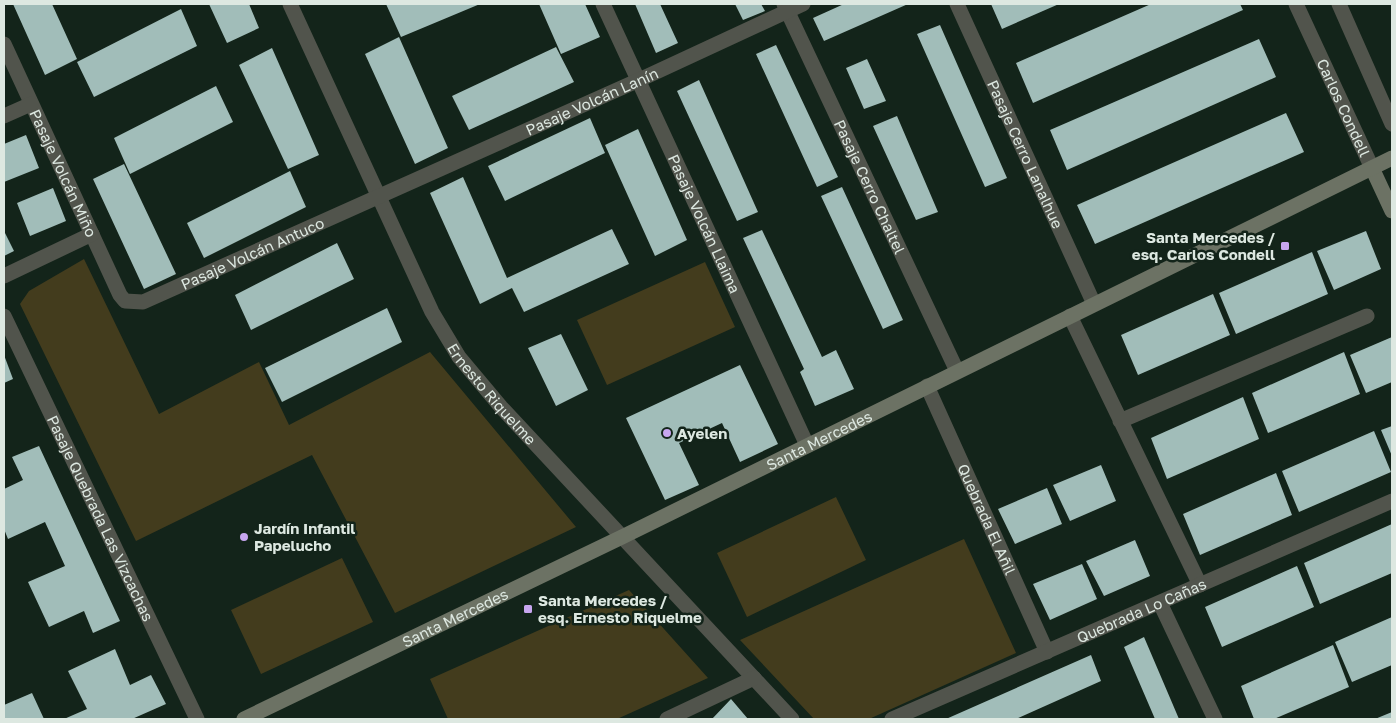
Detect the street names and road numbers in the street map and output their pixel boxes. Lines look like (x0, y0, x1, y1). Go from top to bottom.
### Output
street label: Carlos Condell (1313, 56, 1374, 159)
street label: Pasaje Volcán Lanín (523, 63, 661, 139)
street label: Pasaje Cerro Lanalhue (984, 77, 1067, 231)
street label: Pasaje Volcán Miño (26, 106, 101, 240)
street label: Pasaje Cerro Chaltel (831, 117, 910, 257)
street label: Pasaje Volcán Llaima (665, 151, 744, 296)
street label: Pasaje Volcán Antuco (178, 213, 327, 293)
street label: Ernesto Riquelme (444, 340, 540, 448)
street label: Santa Mercedes (763, 406, 875, 474)
street label: Pasaje Quebrada Las Vizcachas (44, 412, 158, 624)
street label: Quebrada El Añil (954, 461, 1020, 577)
street label: Quebrada Lo Cañas (1074, 574, 1209, 646)
street label: Santa Mercedes (399, 584, 511, 651)

